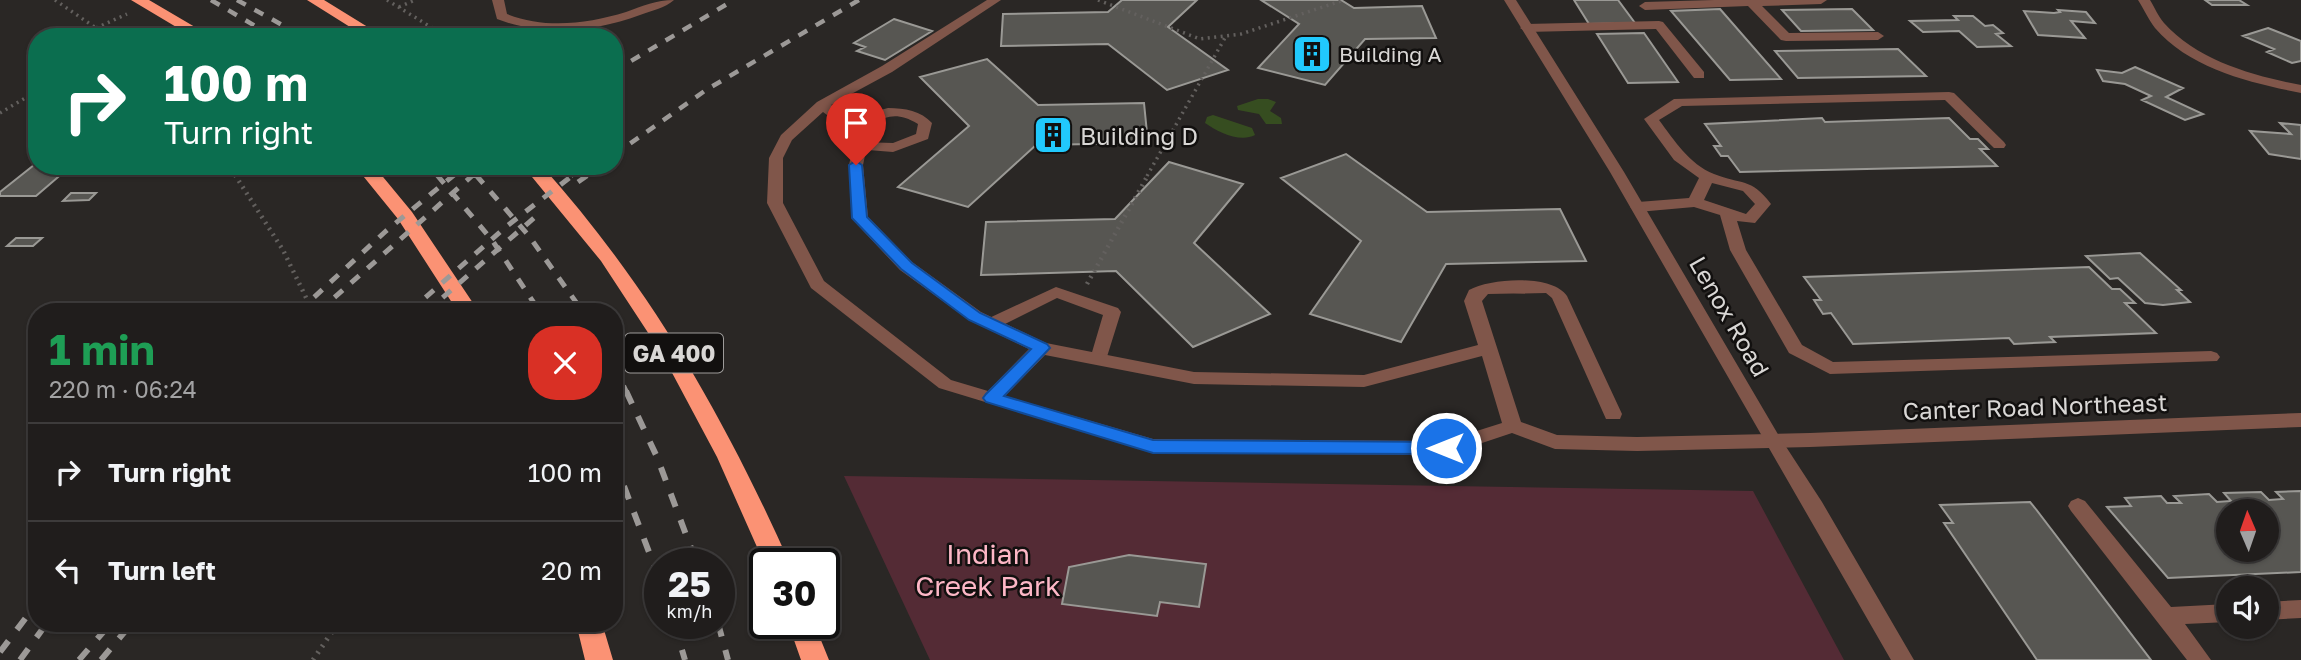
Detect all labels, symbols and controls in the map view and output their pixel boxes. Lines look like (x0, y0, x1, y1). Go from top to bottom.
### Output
building icon: Building A (1291, 33, 1333, 75)
place label: Building A (1339, 41, 1442, 67)
text: 100 m (164, 53, 308, 112)
icon: right (49, 56, 140, 147)
pin (826, 93, 886, 165)
icon: arrive (837, 104, 875, 142)
text: Turn right (164, 113, 313, 151)
building icon: Building D (1032, 114, 1074, 156)
place label: Building D (1080, 121, 1198, 150)
street label: Lenox Road (1684, 251, 1776, 381)
text: 1 min (49, 324, 155, 374)
button: close (528, 326, 602, 400)
road number: GA 400 (625, 334, 723, 372)
text: 220 m · 06:24 (49, 375, 197, 403)
street label: Canter Road Northeast (1902, 387, 2168, 425)
position arrow (1409, 411, 1483, 485)
icon: right (49, 453, 87, 491)
text: Turn right (108, 457, 231, 488)
text: 100 m (528, 457, 602, 488)
north arrow (2216, 499, 2278, 562)
map controls (2216, 499, 2279, 639)
park label: Indian Creek Park (915, 537, 1061, 602)
speed limit sign: 30 (749, 548, 840, 639)
icon: left (49, 551, 87, 589)
text: Turn left (108, 555, 216, 586)
text: 20 m (541, 555, 602, 586)
text: 25 (668, 563, 711, 605)
button: sound (2216, 576, 2279, 639)
text: km/h (667, 600, 712, 622)

